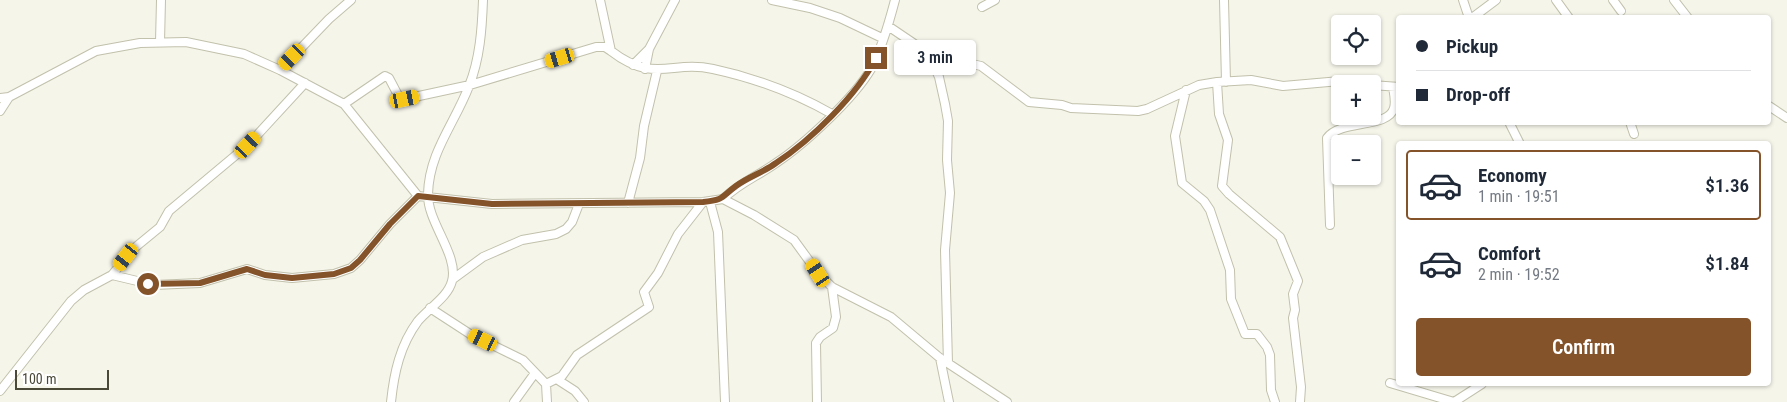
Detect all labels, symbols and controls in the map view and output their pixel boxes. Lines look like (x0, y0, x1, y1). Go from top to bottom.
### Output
map controls (1331, 15, 1381, 185)
button: locate (1331, 15, 1381, 65)
text: Pickup (1446, 35, 1498, 58)
callout: 3 min (894, 40, 976, 76)
car (276, 41, 307, 73)
car (543, 46, 576, 70)
route end (865, 47, 887, 69)
text: 3 min (917, 48, 953, 67)
button: + (1331, 75, 1381, 125)
text: Drop-off (1446, 83, 1510, 106)
car (388, 89, 421, 109)
car (232, 129, 263, 161)
button: − (1331, 135, 1381, 185)
icon: car (1418, 163, 1463, 208)
text: Economy (1478, 164, 1547, 187)
text: $1.36 (1705, 174, 1749, 197)
text: 1 min · 19:51 (1478, 187, 1560, 206)
car (110, 241, 141, 273)
icon: car (1418, 241, 1463, 286)
text: Comfort (1478, 242, 1541, 265)
text: $1.84 (1705, 252, 1749, 275)
car (803, 256, 832, 290)
text: 2 min · 19:52 (1478, 265, 1560, 284)
route start (137, 273, 159, 295)
button: Confirm (1416, 318, 1751, 376)
car (466, 327, 499, 353)
scale bar (15, 367, 109, 390)
text: 100 m (22, 371, 57, 387)

